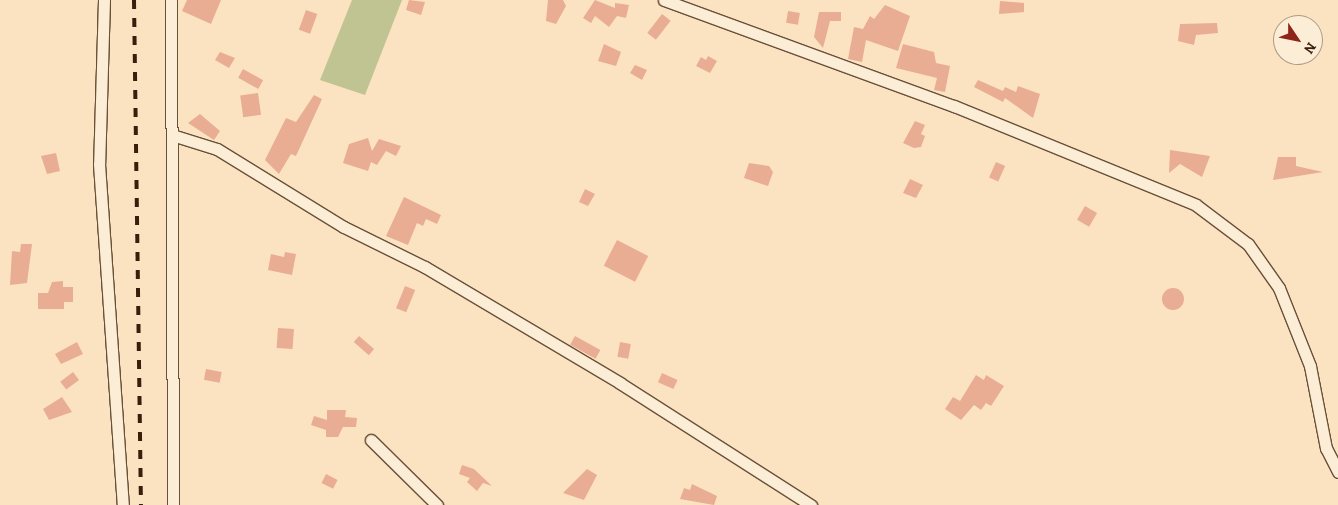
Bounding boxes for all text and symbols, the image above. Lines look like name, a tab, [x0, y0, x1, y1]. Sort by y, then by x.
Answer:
north arrow	[1273, 15, 1323, 65]
text: N	[1299, 39, 1321, 58]

